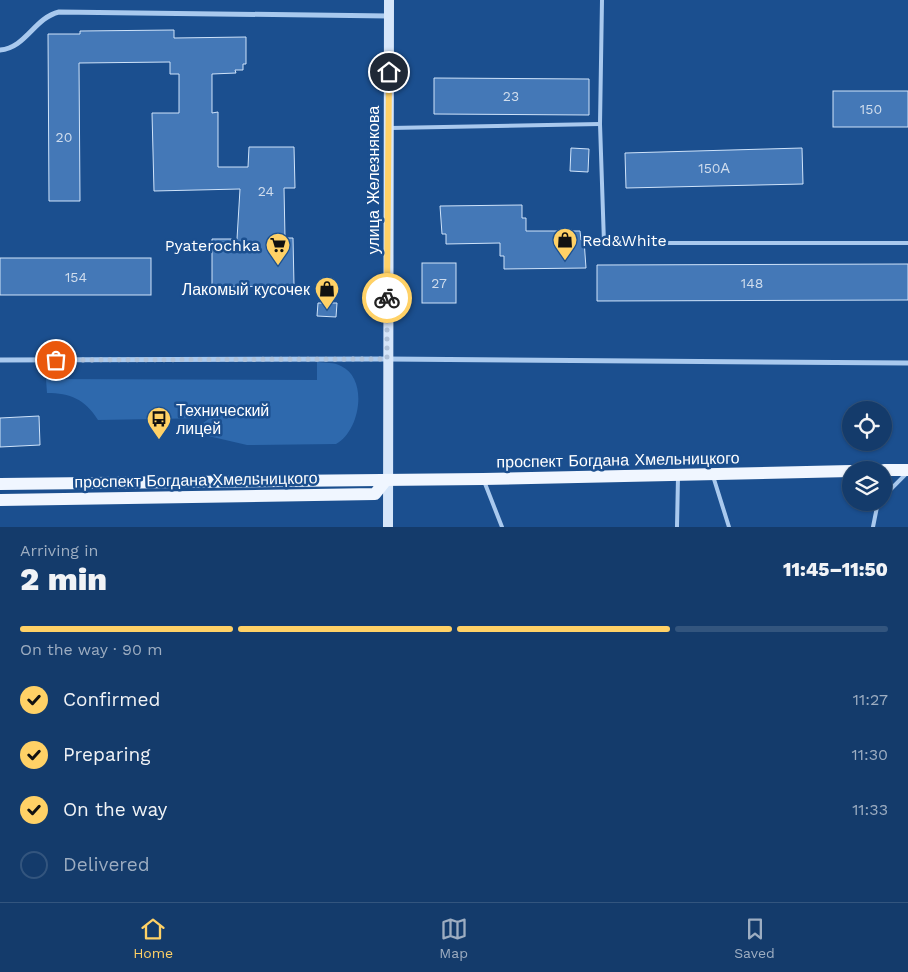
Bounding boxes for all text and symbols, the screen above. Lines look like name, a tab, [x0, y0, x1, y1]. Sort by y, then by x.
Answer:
pin	[368, 51, 410, 93]
icon: home	[375, 58, 403, 86]
house number: 23	[503, 88, 519, 104]
house number: 150	[860, 101, 882, 117]
street label: улица Железнякова	[364, 106, 383, 254]
house number: 20	[56, 129, 72, 145]
house number: 150А	[698, 160, 730, 176]
house number: 24	[258, 183, 274, 199]
shop icon: Red&White	[552, 227, 578, 261]
place label: Red&White	[582, 231, 667, 250]
supermarket icon: Pyaterochka	[265, 232, 291, 266]
place label: Pyaterochka	[165, 236, 260, 255]
house number: 154	[65, 269, 87, 285]
courier	[362, 273, 412, 323]
house number: 27	[431, 275, 447, 291]
house number: 148	[741, 275, 763, 291]
shop icon: Лакомый кусочек	[314, 276, 340, 310]
place label: Лакомый кусочек	[182, 280, 311, 299]
icon: bike	[373, 284, 401, 312]
pin	[35, 339, 77, 381]
icon: bag	[42, 346, 70, 374]
place label: Технический лицей	[176, 401, 269, 438]
map controls	[842, 401, 892, 511]
button: locate	[842, 401, 892, 451]
bus stop icon: Технический лицей	[146, 406, 172, 440]
street label: проспект Богдана Хмельницкого	[496, 448, 740, 472]
button: layers	[842, 461, 892, 511]
street label: проспект Богдана Хмельницкого	[74, 468, 318, 492]
text: Arriving in	[20, 541, 98, 560]
text: 11:45–11:50	[783, 558, 888, 581]
text: 2 min	[20, 560, 107, 598]
text: On the way · 90 m	[20, 640, 163, 659]
icon: check	[20, 686, 48, 714]
text: Confirmed	[63, 688, 160, 711]
text: 11:27	[853, 690, 888, 709]
icon: check	[20, 741, 48, 769]
text: Preparing	[63, 743, 150, 766]
text: 11:30	[852, 745, 888, 764]
icon: check	[20, 796, 48, 824]
text: On the way	[63, 798, 167, 821]
text: 11:33	[852, 800, 888, 819]
text: Delivered	[63, 853, 150, 876]
tab: Home	[133, 915, 173, 961]
tab: Map	[439, 915, 468, 961]
tab: Saved	[734, 915, 775, 961]

